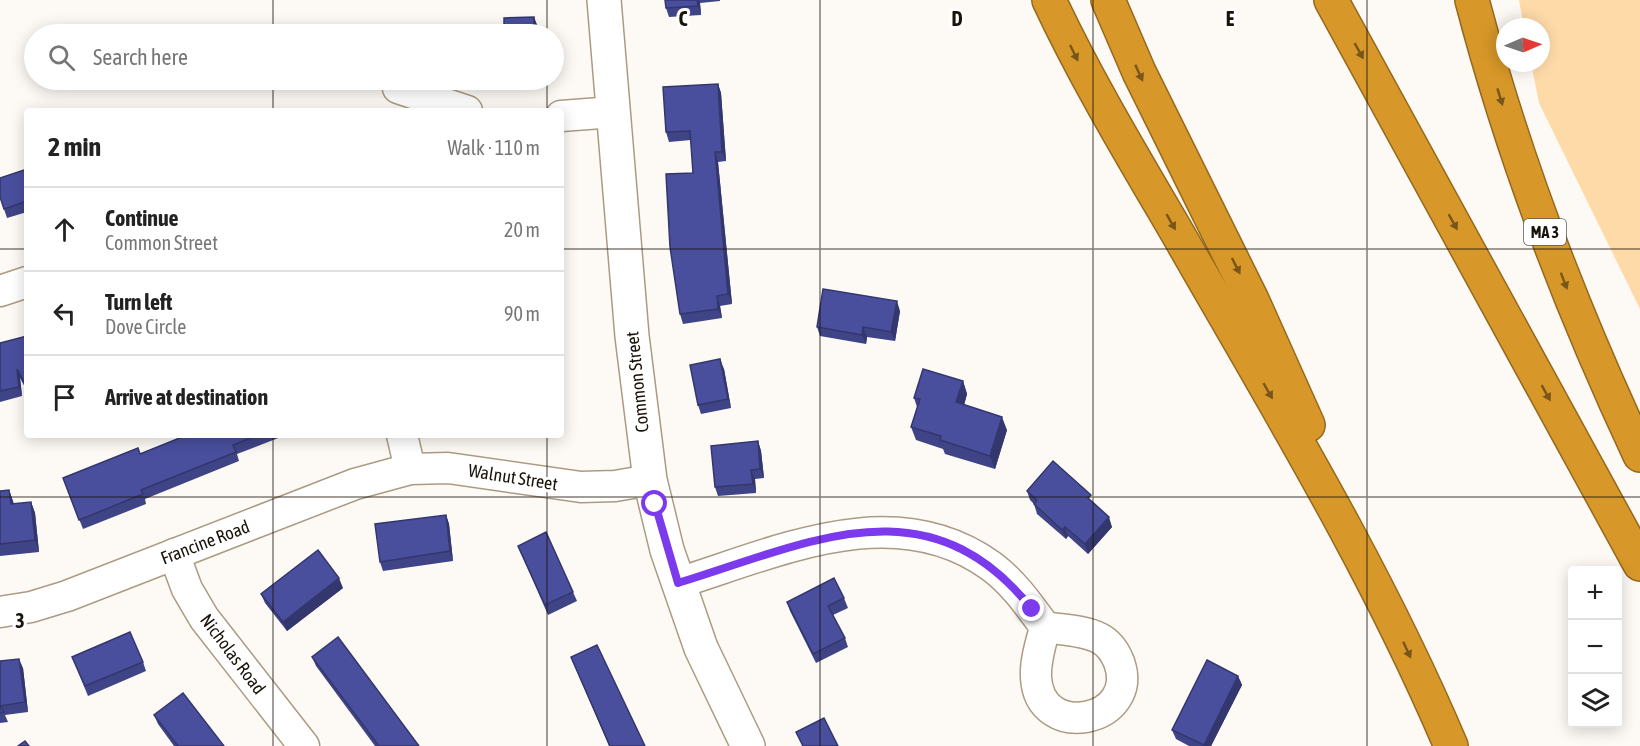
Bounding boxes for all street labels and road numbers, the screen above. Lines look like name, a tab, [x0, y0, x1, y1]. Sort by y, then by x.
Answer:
road number: MA 3	[1524, 219, 1566, 245]
street label: Common Street	[621, 330, 653, 434]
street label: Walnut Street	[467, 460, 559, 494]
street label: Francine Road	[158, 515, 252, 569]
street label: Nicholas Road	[196, 610, 270, 698]

